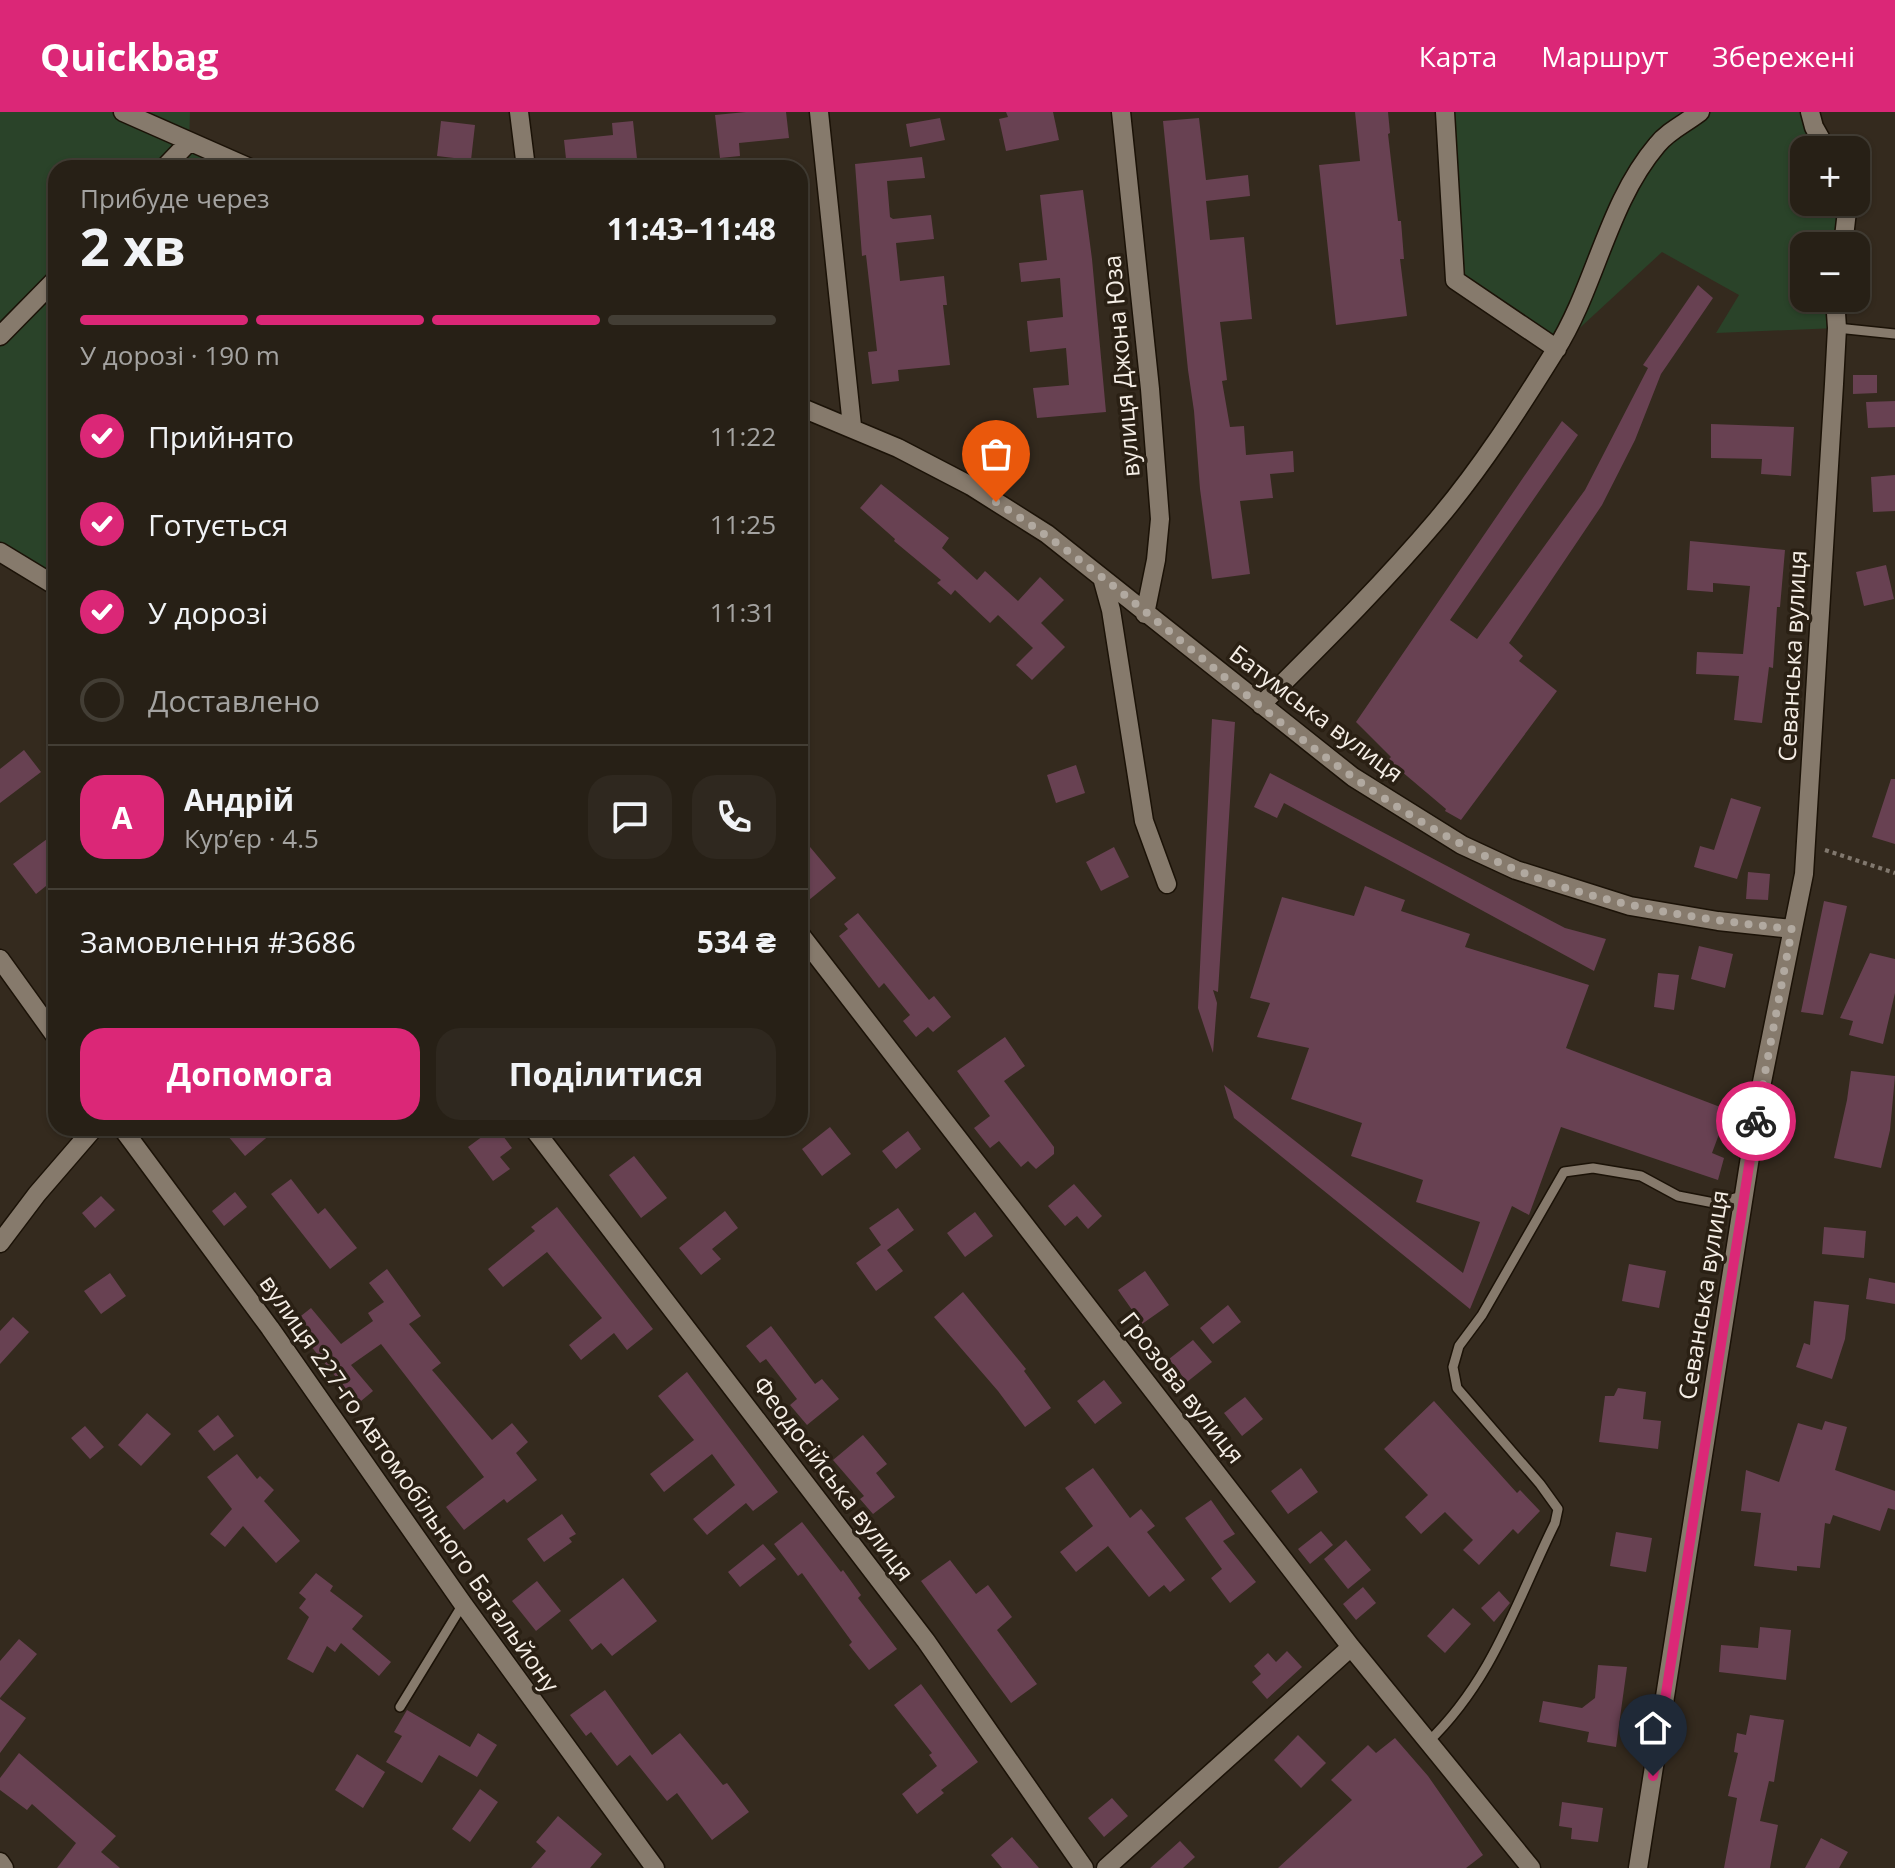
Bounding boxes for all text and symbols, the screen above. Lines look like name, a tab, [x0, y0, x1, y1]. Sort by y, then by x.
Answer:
text: Quickbag	[40, 30, 218, 82]
text: Карта	[1419, 37, 1497, 75]
text: Маршрут	[1541, 37, 1668, 75]
text: Збережені	[1712, 37, 1855, 75]
map controls	[1790, 136, 1870, 312]
button: +	[1790, 136, 1870, 216]
text: Прибуде через	[80, 180, 270, 216]
text: 11:43–11:48	[607, 208, 776, 249]
text: 2 хв	[80, 210, 186, 281]
button: −	[1790, 232, 1870, 312]
street label: вулиця Джона Юза	[1094, 254, 1147, 478]
text: У дорозі · 190 m	[80, 337, 280, 373]
icon: check	[80, 414, 124, 458]
text: Прийнято	[148, 416, 294, 457]
text: 11:22	[710, 418, 776, 454]
pin	[962, 420, 1030, 502]
icon: bag	[974, 432, 1018, 476]
icon: check	[80, 502, 124, 546]
text: Готується	[148, 504, 288, 545]
text: 11:25	[710, 506, 776, 542]
street label: Севанська вулиця	[1769, 549, 1814, 762]
icon: check	[80, 590, 124, 634]
text: У дорозі	[148, 592, 268, 633]
text: 11:31	[710, 594, 776, 630]
street label: Батумська вулиця	[1223, 637, 1411, 789]
text: Доставлено	[148, 680, 320, 721]
button: chat	[588, 775, 672, 859]
button: phone	[692, 775, 776, 859]
text: Андрій	[184, 779, 294, 820]
text: А	[112, 797, 132, 838]
text: Кур’єр · 4.5	[184, 820, 319, 856]
text: Замовлення #3686	[80, 921, 356, 962]
text: 534 ₴	[697, 921, 776, 962]
button: Допомога	[80, 1028, 420, 1120]
button: Поділитися	[436, 1028, 776, 1120]
courier	[1716, 1081, 1796, 1161]
icon: bike	[1734, 1099, 1778, 1143]
street label: Севанська вулиця	[1670, 1188, 1735, 1402]
street label: вулиця 227-го Автомобільного Батальйону	[253, 1268, 568, 1699]
street label: Грозова вулиця	[1114, 1304, 1253, 1470]
street label: Феодосійська вулиця	[746, 1369, 922, 1587]
pin	[1619, 1694, 1687, 1776]
icon: home	[1631, 1706, 1675, 1750]

